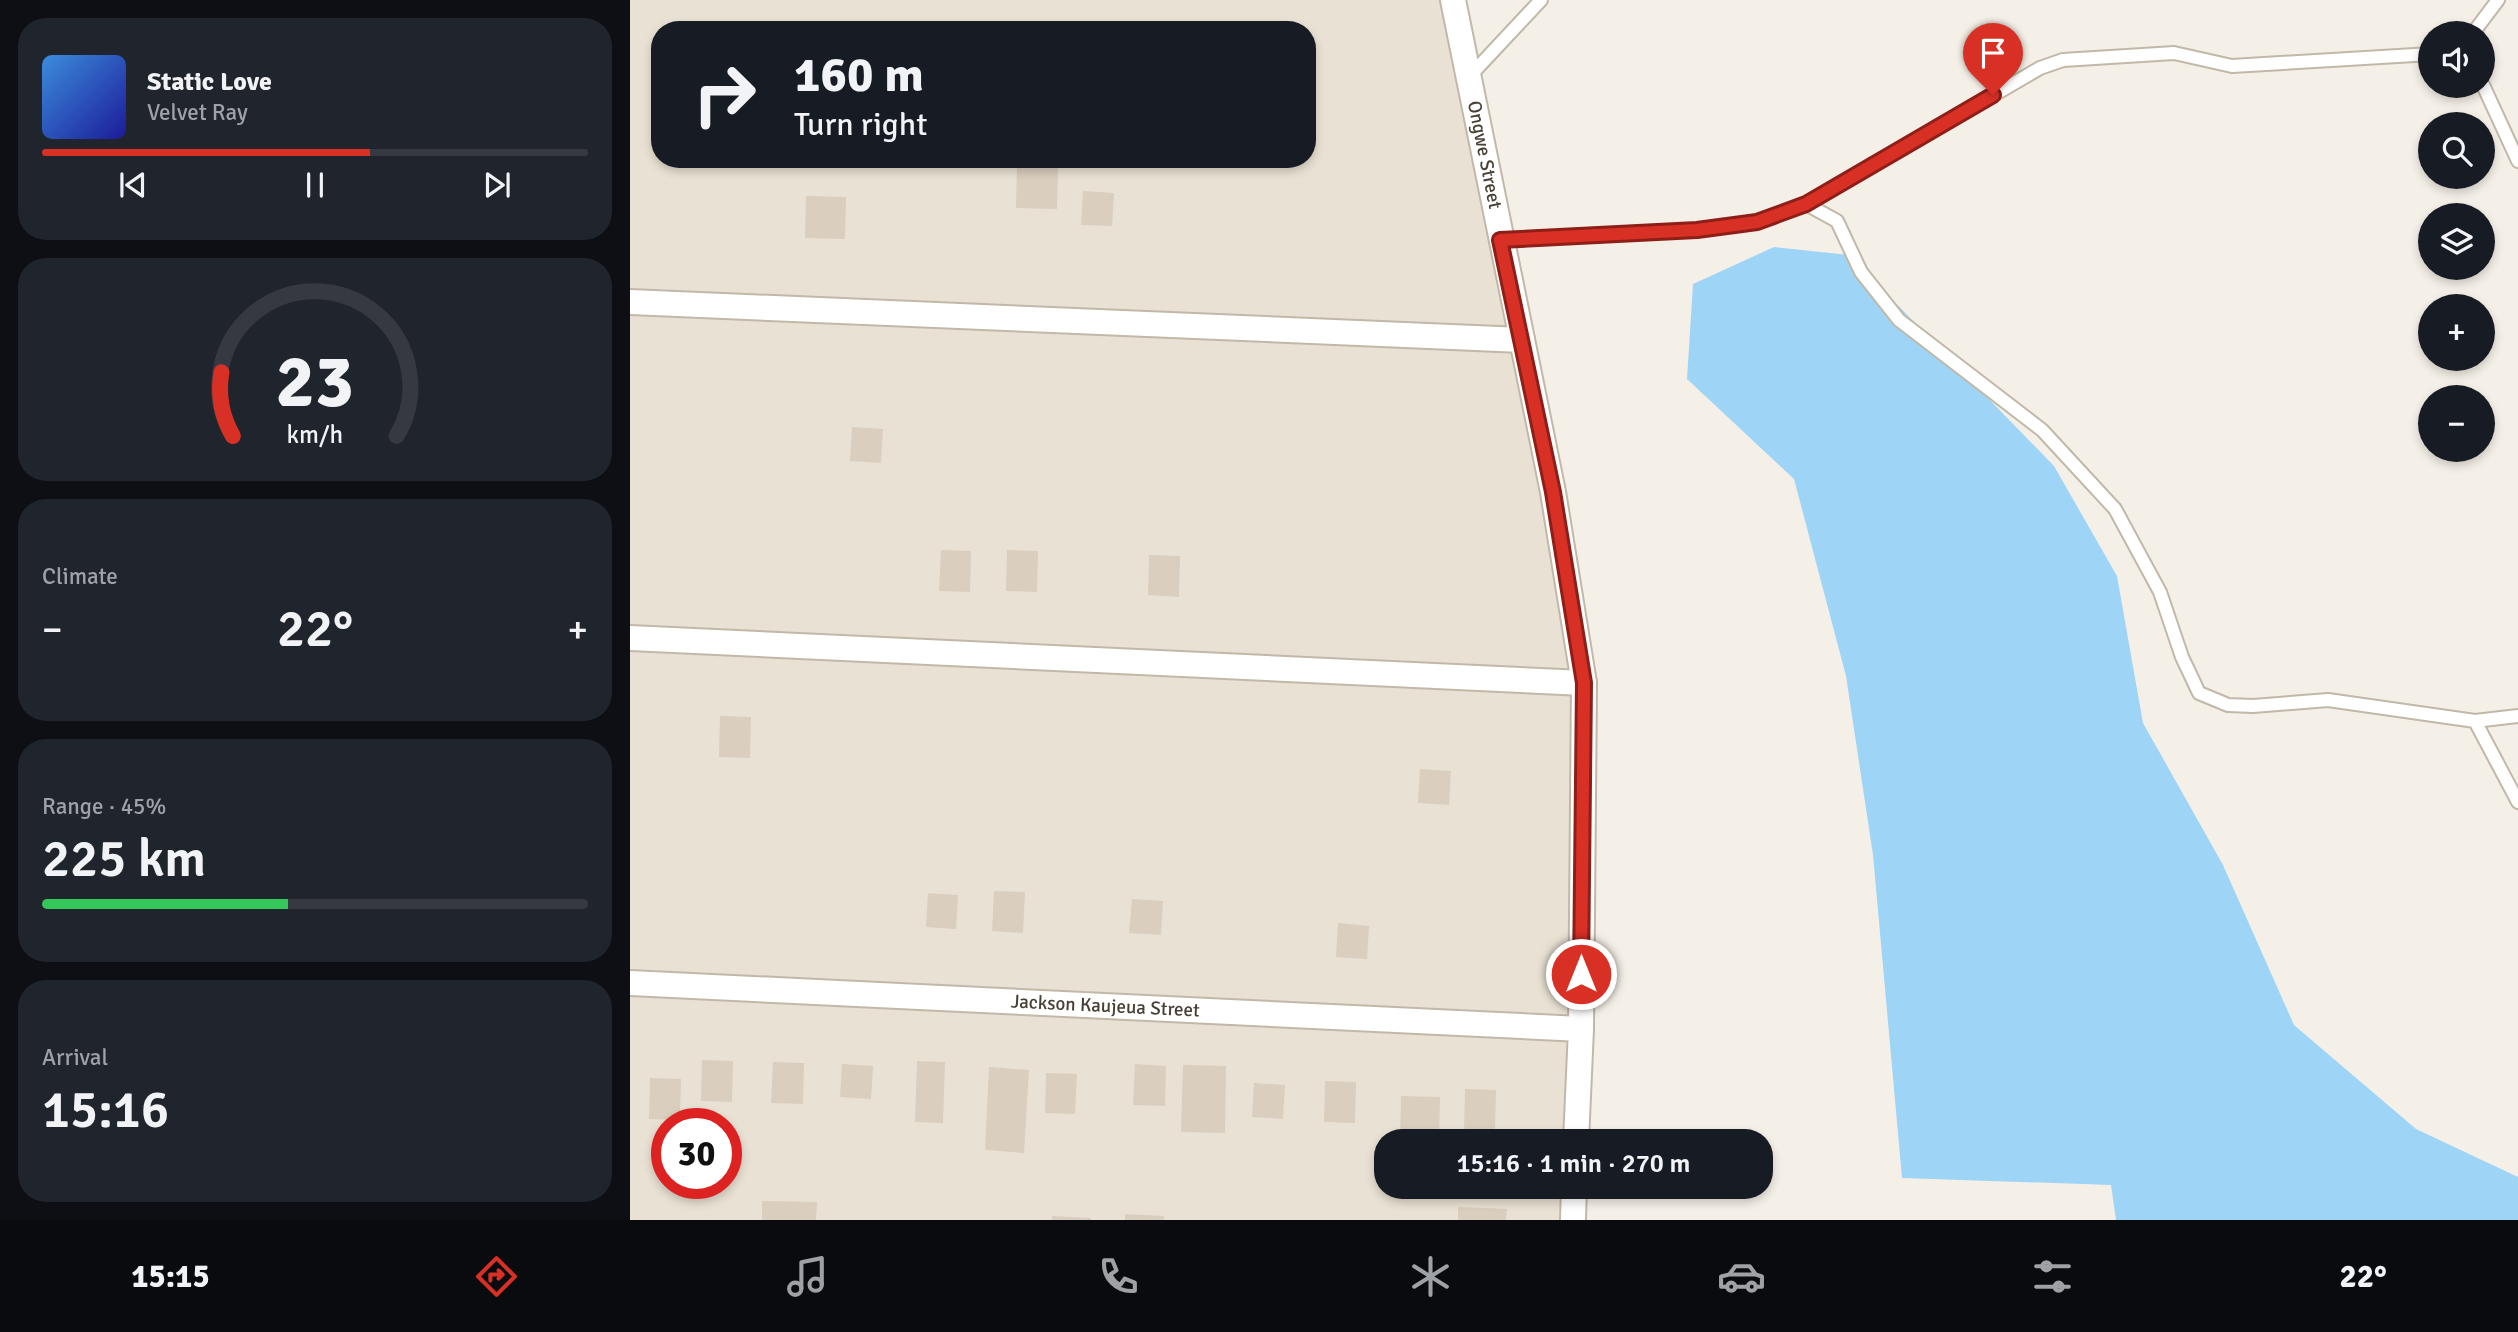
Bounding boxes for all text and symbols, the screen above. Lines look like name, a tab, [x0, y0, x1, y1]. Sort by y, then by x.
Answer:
map controls	[2418, 21, 2495, 462]
button: sound	[2418, 21, 2495, 98]
pin	[1963, 23, 2023, 95]
icon: arrive	[1974, 34, 2012, 72]
text: 160 m	[794, 45, 924, 105]
icon: right	[679, 49, 770, 140]
text: Static Love	[147, 66, 272, 98]
text: Velvet Ray	[147, 98, 248, 127]
street label: Ongwe Street	[1462, 99, 1507, 211]
text: Turn right	[794, 105, 927, 144]
button: search	[2418, 112, 2495, 189]
icon: previous	[114, 166, 152, 204]
icon: pause	[296, 166, 334, 204]
icon: next	[478, 166, 516, 204]
button: layers	[2418, 203, 2495, 280]
button: +	[2418, 294, 2495, 371]
text: 23	[276, 338, 354, 427]
button: −	[2418, 385, 2495, 462]
text: km/h	[287, 418, 343, 449]
text: Climate	[42, 562, 118, 591]
text: 22°	[277, 597, 353, 661]
text: −	[42, 606, 63, 653]
text: +	[567, 606, 588, 653]
text: Range · 45%	[42, 792, 166, 821]
text: 225 km	[42, 827, 206, 891]
position arrow	[1544, 937, 1618, 1011]
street label: Jackson Kaujeua Street	[1011, 989, 1201, 1023]
text: Arrival	[42, 1043, 108, 1072]
text: 15:16	[42, 1078, 169, 1142]
speed limit sign: 30	[651, 1108, 742, 1199]
text: 15:16 · 1 min · 270 m	[1457, 1148, 1690, 1180]
icon: directions	[472, 1252, 521, 1301]
icon: music	[783, 1252, 832, 1301]
icon: phone	[1094, 1252, 1143, 1301]
icon: climate	[1406, 1252, 1455, 1301]
icon: car	[1717, 1252, 1766, 1301]
icon: filters	[2028, 1252, 2077, 1301]
text: 15:15	[131, 1257, 210, 1296]
text: 22°	[2339, 1257, 2387, 1296]

